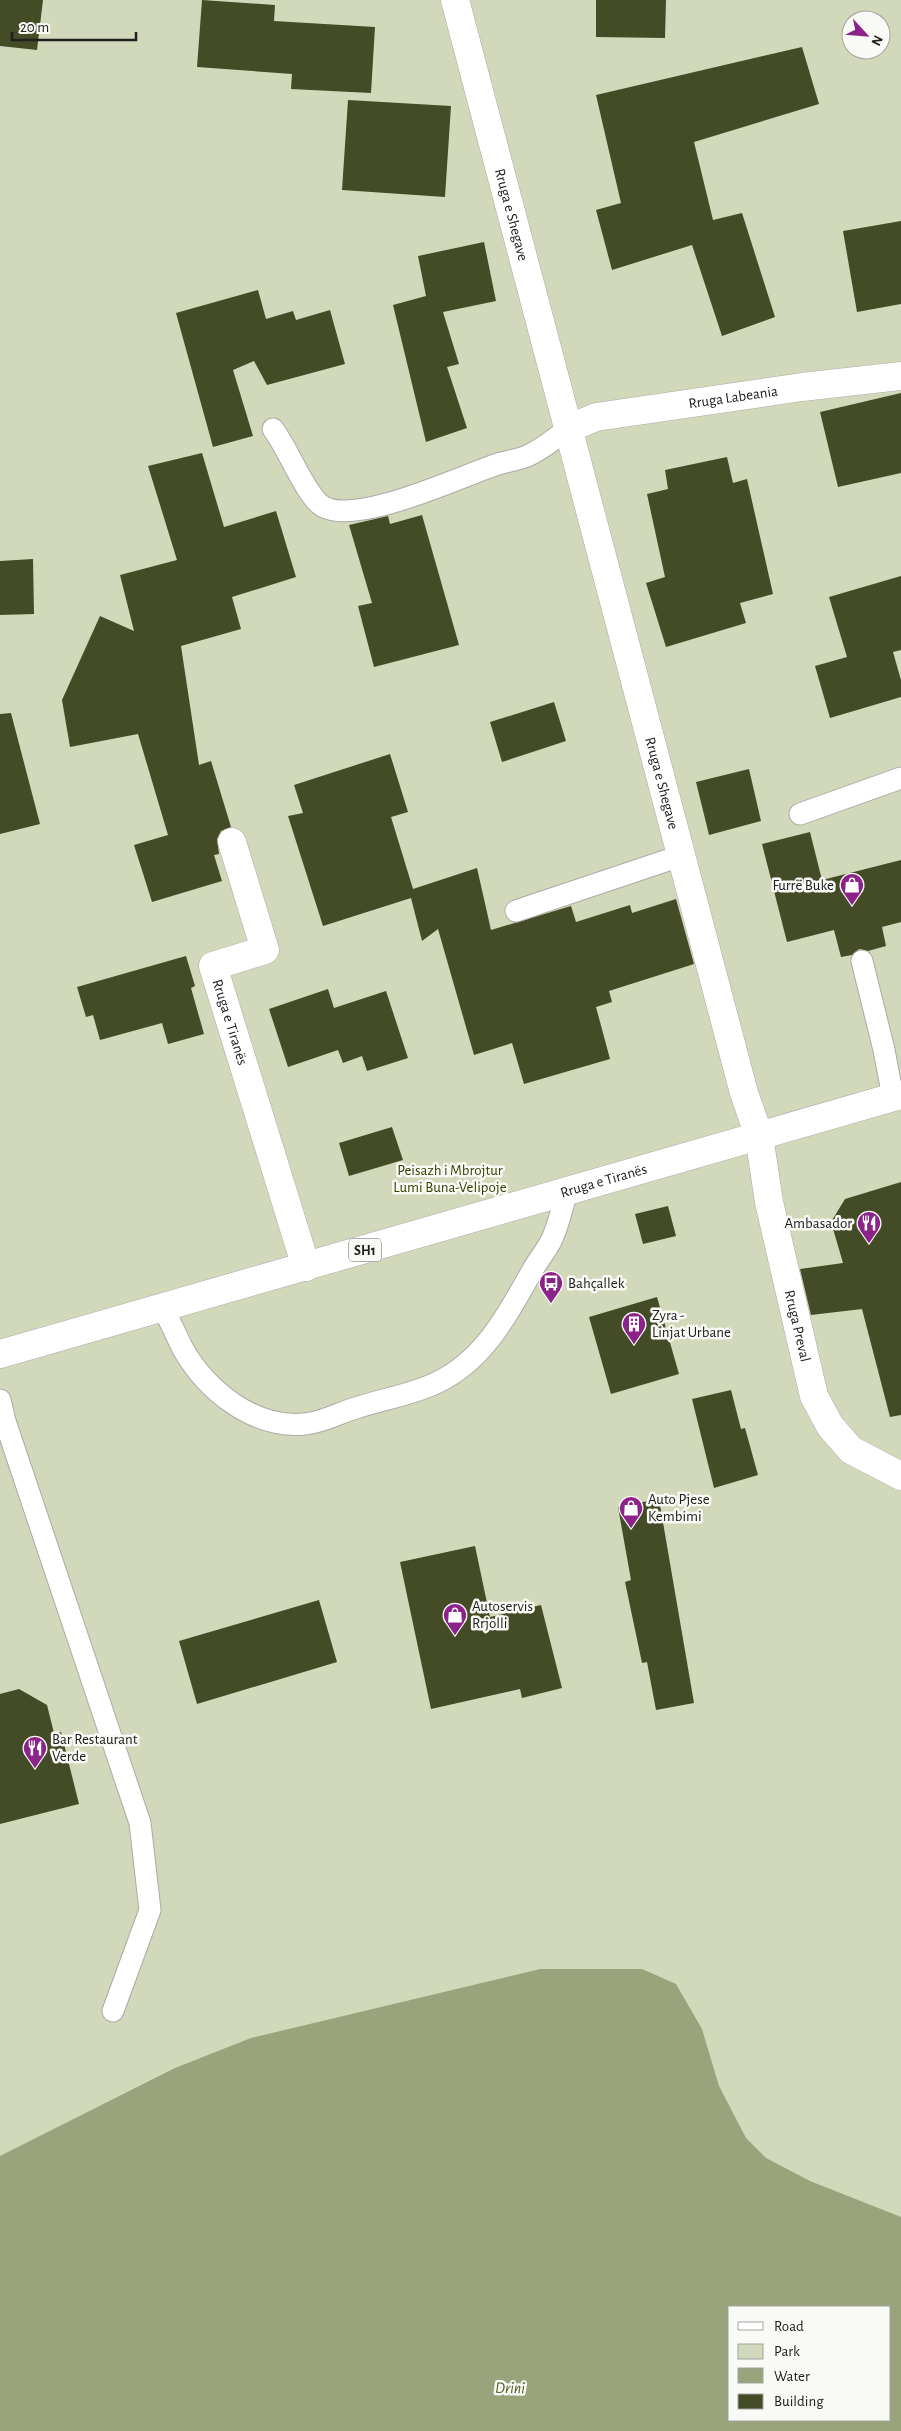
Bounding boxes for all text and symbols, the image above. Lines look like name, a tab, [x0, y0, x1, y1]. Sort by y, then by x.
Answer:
scale bar	[12, 10, 136, 42]
north arrow	[841, 10, 891, 60]
text: 20 m	[20, 20, 49, 35]
text: N	[868, 33, 885, 48]
street label: Rruga e Shegave	[492, 167, 531, 263]
street label: Rruga Labeania	[688, 384, 779, 411]
street label: Rruga e Shegave	[642, 735, 681, 831]
shop icon: Furrë Buke	[839, 872, 865, 906]
place label: Furrë Buke	[772, 878, 834, 893]
street label: Rruga e Tiranës	[209, 977, 250, 1067]
street label: Rruga e Tiranës	[559, 1161, 649, 1201]
park label: Peisazh i Mbrojtur Lumi Buna-Velipoje	[393, 1163, 507, 1195]
restaurant icon: Ambasador	[856, 1210, 882, 1244]
place label: Ambasador	[785, 1216, 852, 1231]
road number: SH1	[349, 1238, 381, 1262]
bus stop icon: Bahçallek	[538, 1270, 564, 1304]
place label: Bahçallek	[568, 1276, 625, 1291]
street label: Rruga Preval	[782, 1289, 813, 1363]
place label: Zyra - Linjat Urbane	[652, 1308, 731, 1340]
building icon: Zyra - Linjat Urbane	[621, 1311, 647, 1345]
place label: Auto Pjese Kembimi	[648, 1492, 710, 1524]
shop icon: Auto Pjese Kembimi	[618, 1495, 644, 1529]
place label: Autoservis Rrjolli	[472, 1599, 533, 1631]
shop icon: Autoservis Rrjolli	[442, 1602, 468, 1636]
place label: Bar Restaurant Verde	[52, 1732, 138, 1764]
restaurant icon: Bar Restaurant Verde	[22, 1735, 48, 1769]
legend	[728, 2306, 891, 2421]
text: Road	[774, 2319, 804, 2334]
text: Park	[774, 2344, 800, 2359]
text: Water	[774, 2369, 810, 2384]
water label: Drini	[495, 2380, 525, 2396]
text: Building	[774, 2394, 824, 2409]

